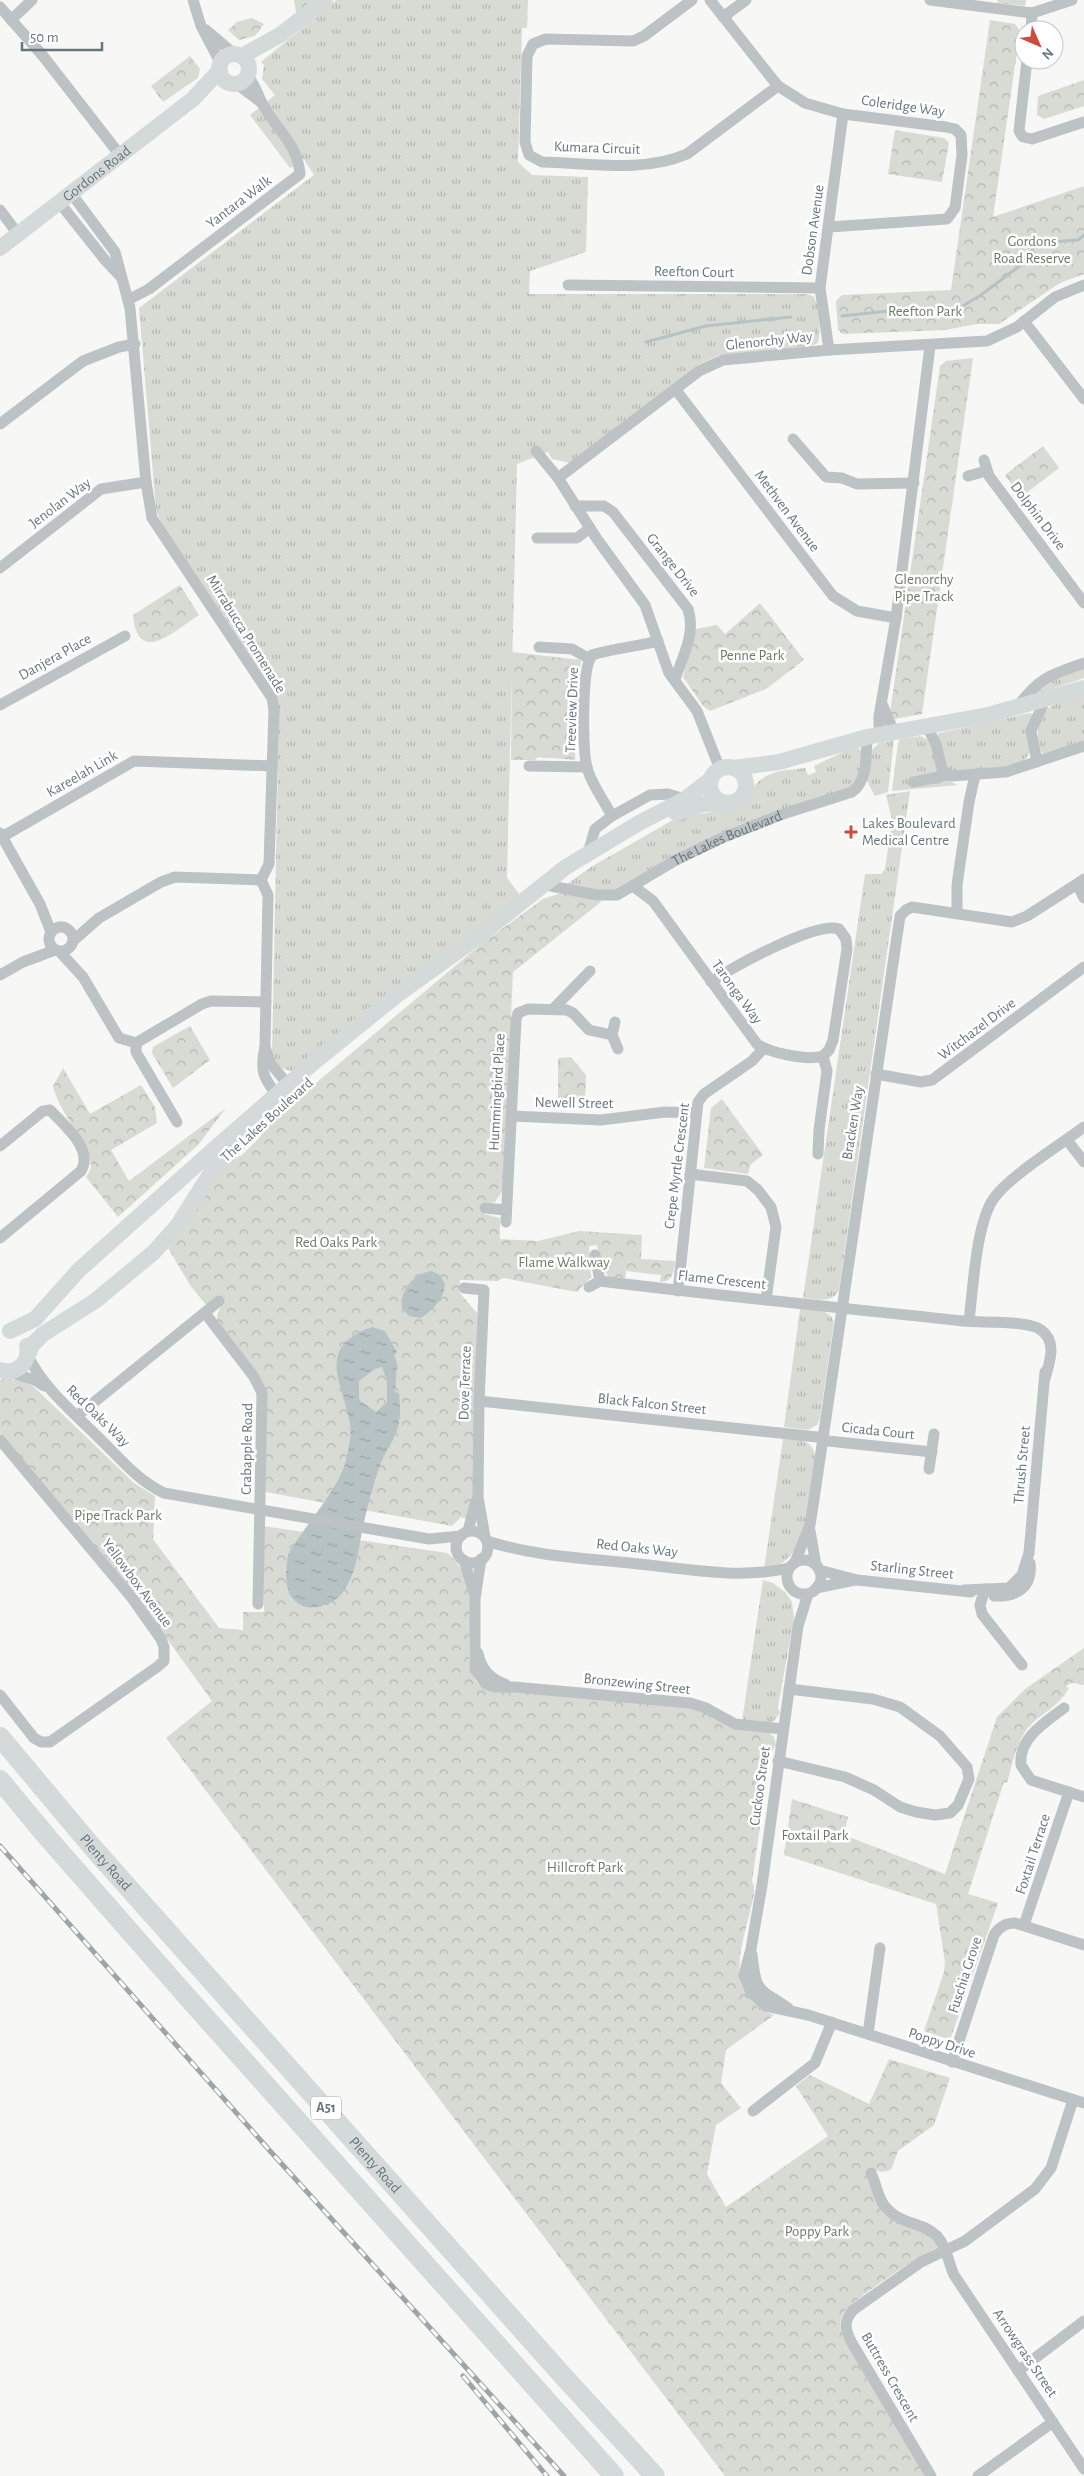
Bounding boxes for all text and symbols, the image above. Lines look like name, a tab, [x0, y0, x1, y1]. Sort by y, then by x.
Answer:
scale bar	[22, 20, 102, 52]
north arrow	[1014, 20, 1064, 70]
text: 50 m	[30, 30, 59, 45]
text: N	[1039, 45, 1056, 62]
street label: Coleridge Way	[860, 93, 946, 119]
street label: Kumara Circuit	[554, 139, 641, 157]
street label: Gordons Road	[60, 142, 134, 204]
street label: Yantara Walk	[204, 173, 274, 231]
street label: Dobson Avenue	[799, 184, 827, 276]
park label: Gordons Road Reserve	[993, 234, 1071, 266]
street label: Reefton Court	[654, 264, 734, 280]
park label: Reefton Park	[888, 304, 962, 319]
street label: Glenorchy Way	[725, 329, 814, 353]
street label: Methven Avenue	[752, 467, 822, 555]
street label: Jenolan Way	[26, 475, 94, 531]
street label: Dolphin Drive	[1008, 479, 1068, 553]
street label: Grange Drive	[644, 531, 702, 600]
street label: Mirrabucca Promenade	[204, 572, 288, 696]
park label: Glenorchy Pipe Track	[894, 572, 954, 604]
street label: Danjera Place	[16, 631, 94, 683]
park label: Penne Park	[720, 648, 785, 663]
street label: Treeview Drive	[563, 667, 581, 753]
street label: Kareelah Link	[44, 748, 120, 800]
street label: The Lakes Boulevard	[669, 808, 784, 868]
place label: Lakes Boulevard Medical Centre	[862, 816, 956, 848]
marker: Lakes Boulevard Medical Centre	[844, 825, 858, 839]
street label: Taronga Way	[709, 957, 766, 1027]
street label: Witchazel Drive	[936, 995, 1018, 1063]
street label: Hummingbird Place	[486, 1033, 508, 1151]
street label: The Lakes Boulevard	[218, 1075, 316, 1165]
street label: Bracken Way	[840, 1084, 866, 1161]
street label: Newell Street	[534, 1095, 614, 1111]
street label: Crepe Myrtle Crescent	[662, 1102, 692, 1230]
park label: Red Oaks Park	[295, 1235, 377, 1250]
park label: Flame Walkway	[518, 1255, 610, 1270]
street label: Flame Crescent	[677, 1268, 767, 1292]
street label: Dove Terrace	[456, 1345, 474, 1421]
street label: Red Oaks Way	[63, 1382, 133, 1450]
street label: Black Falcon Street	[597, 1391, 707, 1417]
street label: Crabapple Road	[239, 1403, 255, 1495]
street label: Cicada Court	[841, 1420, 915, 1442]
street label: Thrush Street	[1011, 1425, 1033, 1505]
park label: Pipe Track Park	[74, 1508, 162, 1523]
street label: Yellowbox Avenue	[99, 1536, 175, 1630]
street label: Red Oaks Way	[595, 1536, 679, 1560]
street label: Starling Street	[870, 1558, 955, 1582]
street label: Bronzewing Street	[583, 1671, 691, 1697]
street label: Cuckoo Street	[747, 1745, 773, 1827]
street label: Foxtail Terrace	[1013, 1812, 1053, 1896]
park label: Foxtail Park	[781, 1828, 849, 1843]
street label: Plenty Road	[77, 1831, 135, 1893]
park label: Hillcroft Park	[547, 1860, 623, 1875]
street label: Fuschia Grove	[946, 1935, 984, 2015]
street label: Poppy Drive	[907, 2025, 978, 2061]
road number: A51	[311, 2096, 341, 2120]
street label: Plenty Road	[346, 2134, 404, 2196]
park label: Poppy Park	[785, 2224, 849, 2239]
street label: Arrowgrass Street	[990, 2306, 1060, 2400]
street label: Buttress Crescent	[858, 2330, 922, 2424]

